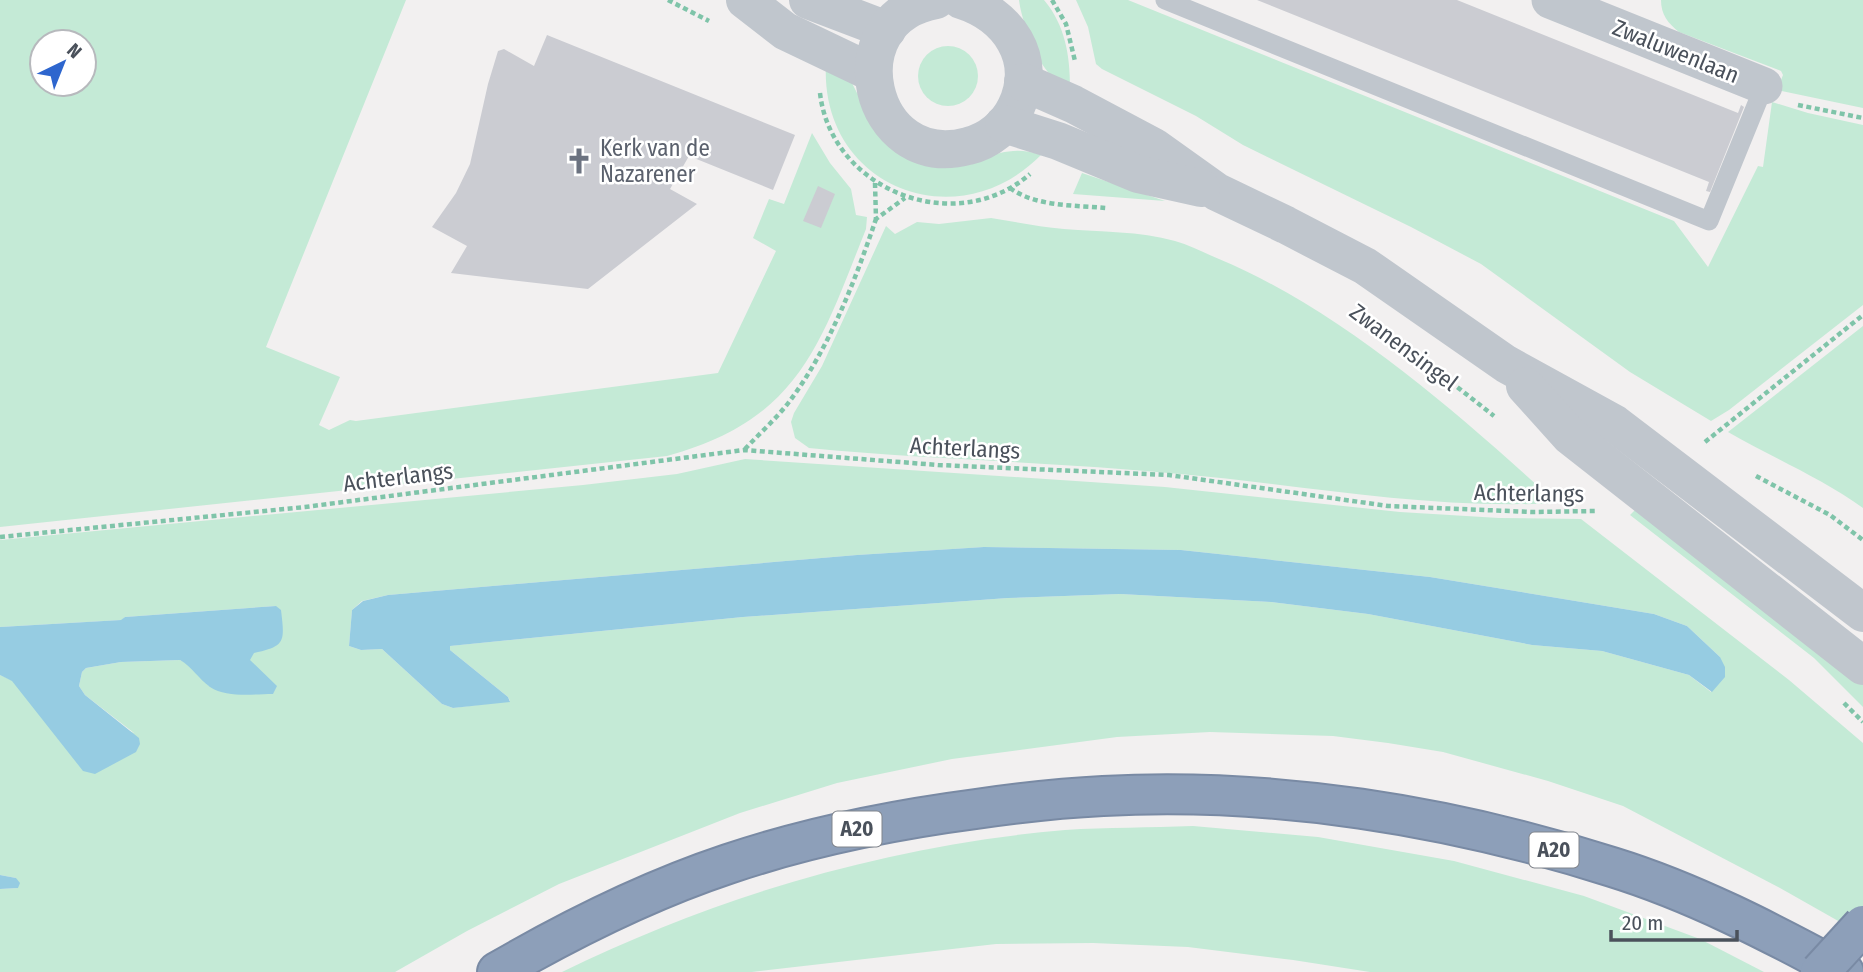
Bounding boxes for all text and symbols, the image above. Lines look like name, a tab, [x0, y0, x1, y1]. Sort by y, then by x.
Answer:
street label: Zwaluwenlaan	[1609, 13, 1743, 89]
north arrow	[28, 28, 98, 98]
text: N	[62, 39, 86, 63]
place label: Kerk van de Nazarener	[600, 134, 710, 188]
church icon: Kerk van de Nazarener	[564, 146, 594, 176]
street label: Zwanensingel	[1345, 297, 1463, 397]
street label: Achterlangs	[909, 431, 1021, 465]
street label: Achterlangs	[341, 456, 455, 498]
street label: Achterlangs	[1474, 478, 1585, 508]
road number: A20	[832, 812, 882, 846]
road number: A20	[1530, 832, 1578, 868]
scale bar	[1611, 898, 1737, 942]
text: 20 m	[1622, 910, 1663, 936]

